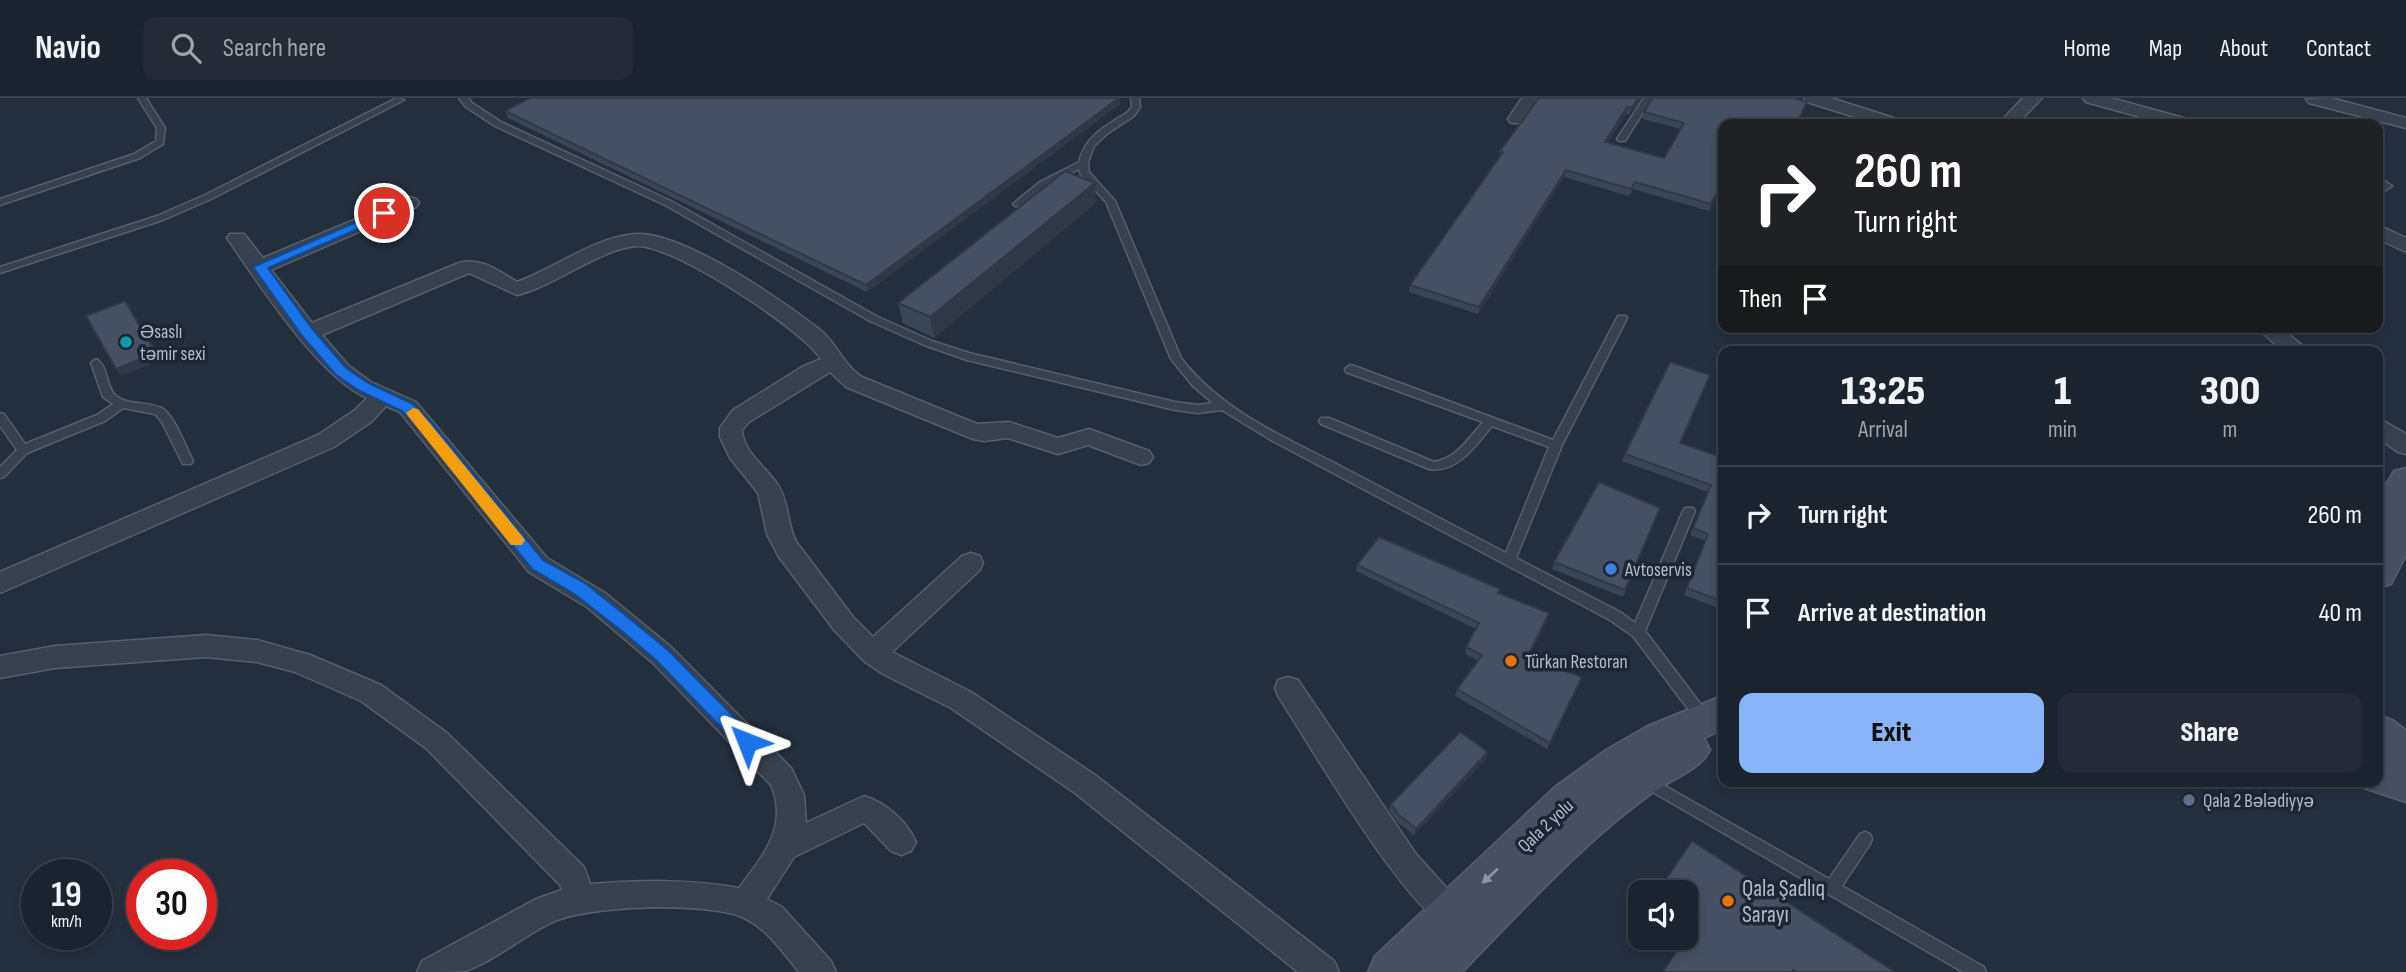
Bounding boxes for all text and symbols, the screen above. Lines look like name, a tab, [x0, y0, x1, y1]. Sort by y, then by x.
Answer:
search box	[143, 17, 633, 80]
text: Navio	[35, 28, 101, 68]
icon: search	[167, 29, 205, 67]
text: Search here	[223, 33, 326, 64]
text: Home	[2063, 34, 2111, 63]
text: Map	[2149, 34, 2182, 63]
text: About	[2220, 34, 2268, 63]
text: Contact	[2306, 34, 2371, 63]
text: 260 m	[1854, 143, 1962, 202]
icon: right	[1739, 147, 1830, 238]
pin	[354, 183, 414, 243]
icon: arrive	[365, 194, 403, 232]
text: Turn right	[1854, 203, 1958, 242]
icon: arrive	[1796, 280, 1834, 318]
text: Then	[1739, 284, 1782, 315]
place label: Əsaslı təmir sexi	[140, 321, 206, 366]
marker: Əsaslı təmir sexi	[118, 334, 134, 350]
text: 13:25	[1841, 366, 1925, 417]
text: 1	[2054, 366, 2071, 417]
text: 300	[2200, 366, 2260, 417]
text: Arrival	[1858, 416, 1908, 444]
text: min	[2048, 416, 2077, 444]
text: m	[2223, 416, 2237, 444]
icon: right	[1739, 496, 1777, 534]
text: Turn right	[1798, 500, 1887, 531]
text: 260 m	[2307, 500, 2362, 531]
place label: Avtoservis	[1624, 559, 1692, 582]
marker: Avtoservis	[1603, 561, 1619, 577]
icon: arrive	[1739, 594, 1777, 632]
text: Arrive at destination	[1798, 598, 1986, 629]
text: 40 m	[2319, 598, 2362, 629]
place label: Türkan Restoran	[1525, 651, 1628, 674]
marker: Türkan Restoran	[1503, 653, 1519, 669]
button: Exit	[1739, 693, 2044, 773]
button: Share	[2058, 693, 2362, 773]
position arrow	[710, 705, 784, 779]
place label: Qala 2 Bələdiyyə	[2203, 790, 2314, 813]
marker: Qala 2 Bələdiyyə	[2181, 792, 2197, 808]
street label: Qala 2 yolu	[1513, 795, 1579, 858]
speed limit sign: 30	[126, 859, 217, 950]
one-way arrow	[1482, 868, 1499, 884]
text: 19	[51, 874, 82, 917]
place label: Qala Şadlıq Sarayı	[1742, 875, 1825, 929]
map controls	[1628, 880, 1698, 950]
button: sound	[1628, 880, 1698, 950]
marker: Qala Şadlıq Sarayı	[1720, 893, 1736, 909]
text: km/h	[51, 911, 82, 932]

